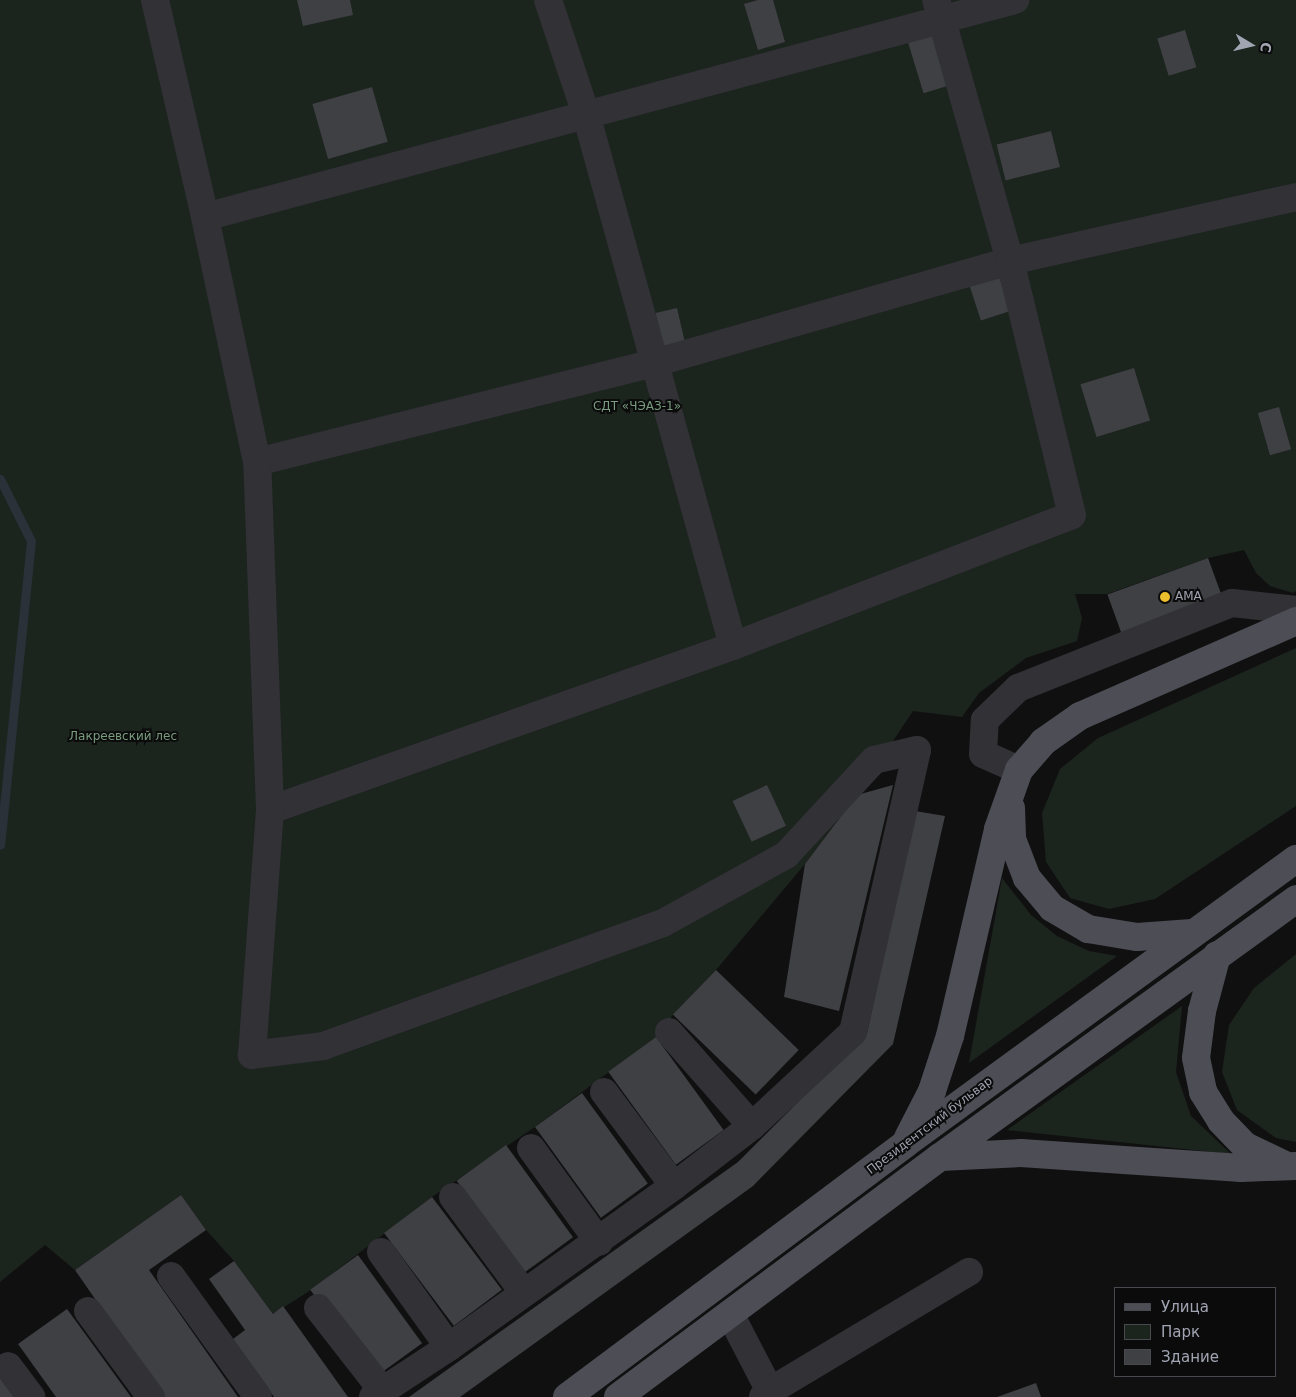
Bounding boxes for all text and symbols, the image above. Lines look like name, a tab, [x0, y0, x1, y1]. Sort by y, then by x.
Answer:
north arrow	[1226, 20, 1276, 70]
text: С	[1257, 41, 1275, 54]
park label: СДТ «ЧЭАЗ-1»	[593, 400, 681, 414]
place label: АМА	[1175, 590, 1202, 604]
marker: АМА	[1159, 591, 1171, 603]
park label: Лакреевский лес	[69, 730, 177, 744]
street label: Президентский бульвар	[864, 1074, 996, 1178]
legend	[1114, 1287, 1276, 1377]
text: Улица	[1161, 1298, 1209, 1316]
text: Парк	[1161, 1323, 1200, 1341]
text: Здание	[1161, 1348, 1219, 1366]

